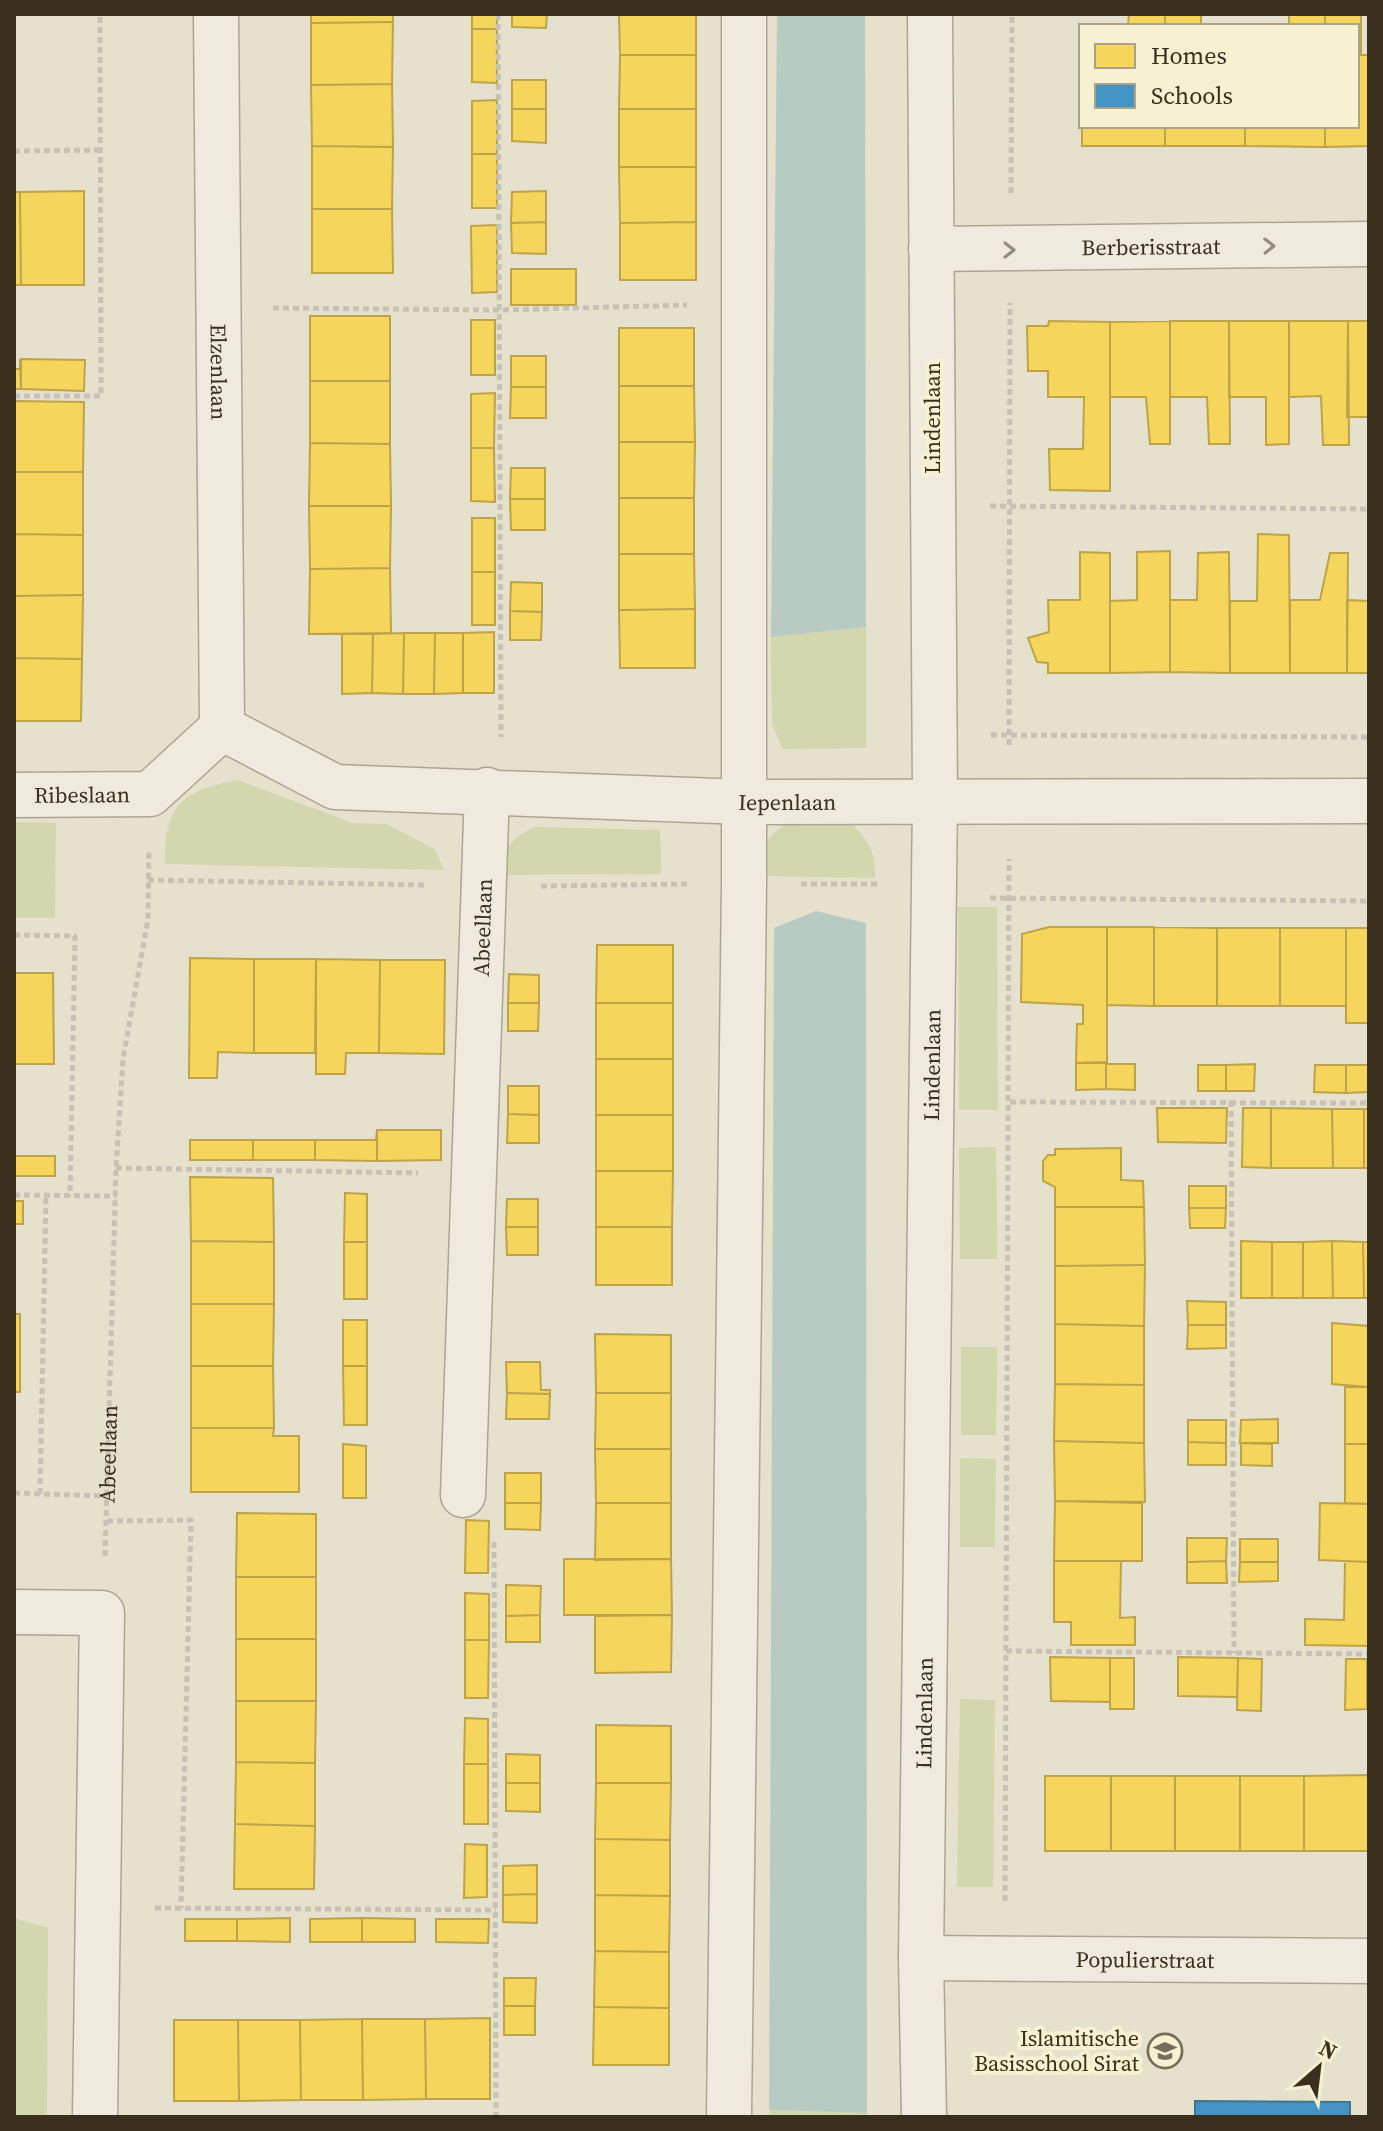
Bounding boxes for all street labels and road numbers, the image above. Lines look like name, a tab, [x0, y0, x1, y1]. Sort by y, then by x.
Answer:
street label: Berberisstraat	[1081, 231, 1221, 262]
street label: Elzenlaan	[204, 324, 234, 420]
street label: Lindenlaan	[917, 362, 947, 474]
street label: Ribeslaan	[34, 779, 130, 810]
street label: Iepenlaan	[738, 787, 836, 817]
street label: Abeellaan	[466, 878, 499, 977]
street label: Lindenlaan	[916, 1009, 947, 1121]
street label: Abeellaan	[92, 1405, 124, 1504]
street label: Lindenlaan	[908, 1657, 940, 1769]
street label: Populierstraat	[1076, 1944, 1215, 1975]

